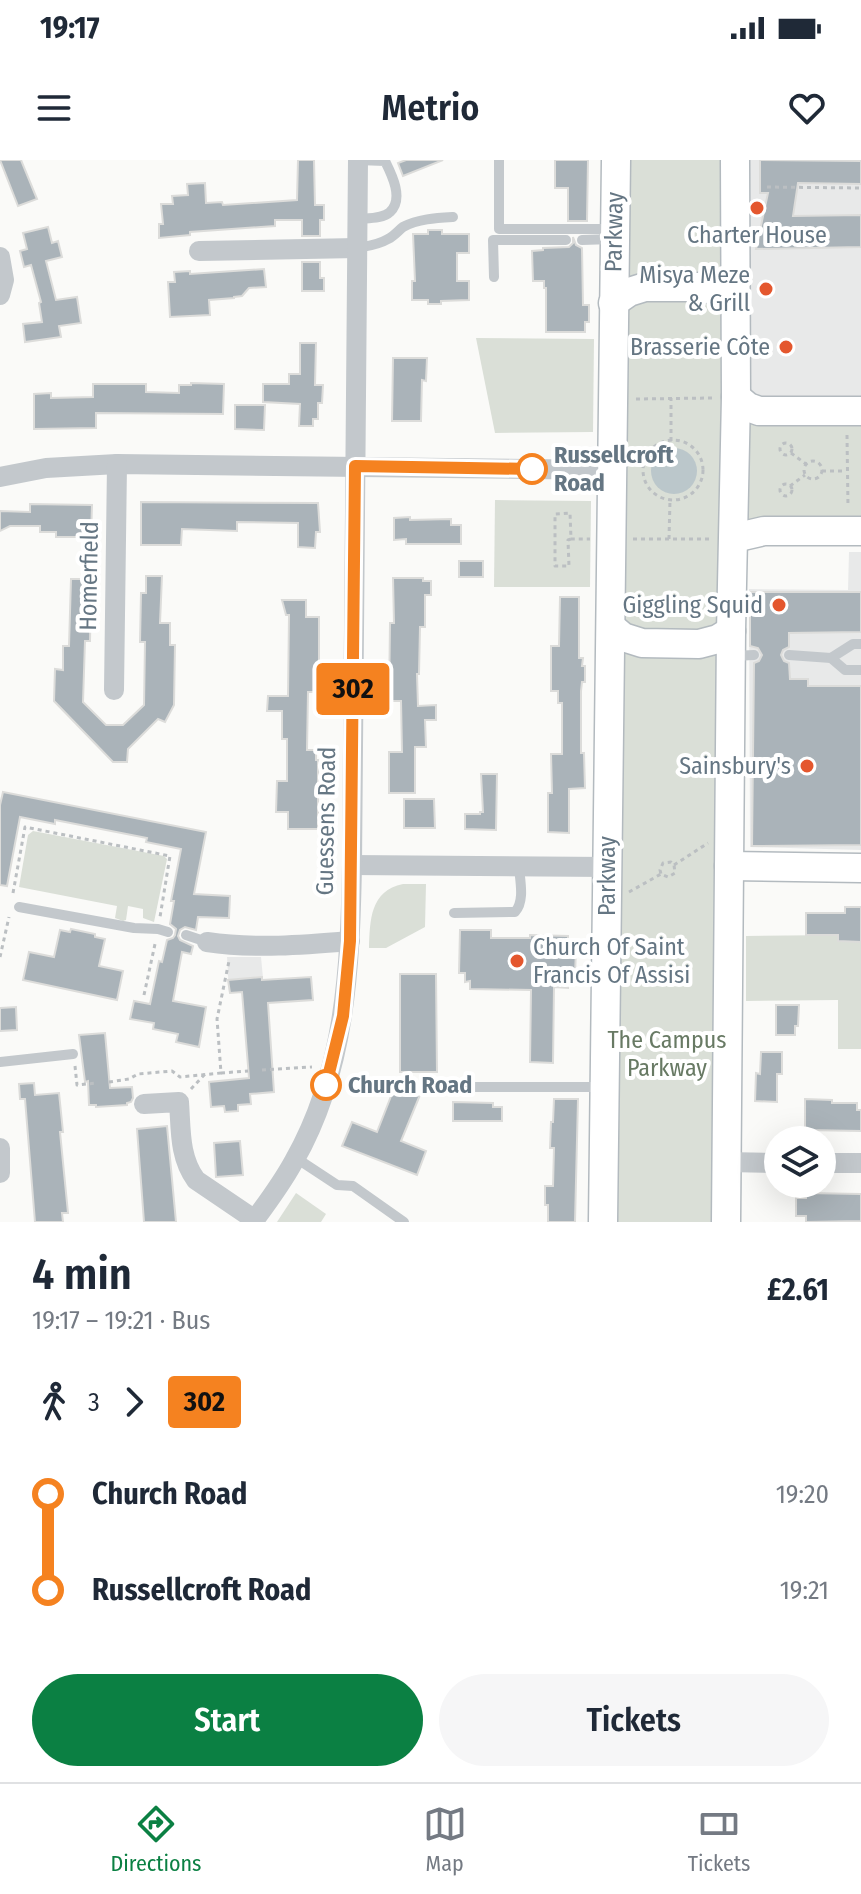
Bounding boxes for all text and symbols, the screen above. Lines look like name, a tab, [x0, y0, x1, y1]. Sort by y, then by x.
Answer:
text: 19:17	[40, 10, 100, 46]
icon: menu	[32, 86, 76, 130]
text: Metrio	[382, 86, 480, 130]
icon: heart	[785, 86, 829, 130]
street label: Parkway	[599, 191, 629, 272]
marker: Charter House	[748, 199, 766, 217]
place label: Charter House	[687, 221, 827, 249]
place label: Misya Meze & Grill	[639, 261, 750, 317]
marker: Misya Meze & Grill	[757, 280, 775, 298]
place label: Brasserie Côte	[630, 333, 770, 361]
marker: Brasserie Côte	[777, 338, 795, 356]
place label: Russellcroft Road	[554, 441, 674, 497]
marker: Russellcroft Road	[517, 454, 547, 484]
street label: Homerfield	[74, 521, 104, 631]
place label: Giggling Squid	[622, 591, 763, 619]
marker: Giggling Squid	[770, 596, 788, 614]
line badge: 302	[307, 663, 399, 715]
text: 302	[332, 672, 374, 705]
street label: Guessens Road	[311, 746, 341, 896]
place label: Sainsbury's	[679, 752, 791, 780]
marker: Sainsbury's	[798, 757, 816, 775]
street label: Parkway	[593, 836, 621, 916]
place label: Church Of Saint Francis Of Assisi	[533, 933, 690, 989]
marker: Church Of Saint Francis Of Assisi	[508, 952, 526, 970]
park label: The Campus Parkway	[608, 1026, 727, 1082]
marker: Church Road	[311, 1070, 341, 1100]
place label: Church Road	[348, 1071, 472, 1099]
map controls	[764, 1126, 836, 1198]
button: layers	[764, 1126, 836, 1198]
text: 4 min	[32, 1248, 132, 1301]
text: £2.61	[767, 1272, 829, 1308]
text: 19:17 – 19:21 · Bus	[32, 1305, 210, 1336]
icon: walk	[32, 1380, 76, 1424]
icon: forward	[112, 1380, 156, 1424]
text: 302	[184, 1385, 225, 1418]
text: 3	[88, 1387, 100, 1418]
text: Church Road	[92, 1476, 247, 1512]
text: 19:20	[776, 1479, 829, 1510]
text: Russellcroft Road	[92, 1572, 311, 1608]
text: 19:21	[780, 1575, 829, 1606]
button: Start	[32, 1674, 423, 1766]
button: Tickets	[439, 1674, 829, 1766]
tab: Directions	[111, 1802, 202, 1877]
tab: Map	[423, 1802, 467, 1877]
tab: Tickets	[688, 1802, 750, 1877]

